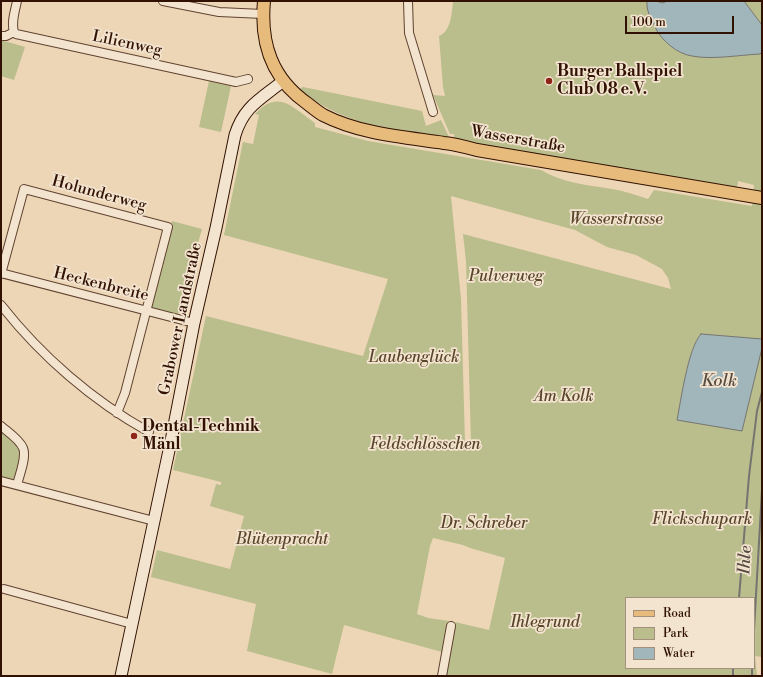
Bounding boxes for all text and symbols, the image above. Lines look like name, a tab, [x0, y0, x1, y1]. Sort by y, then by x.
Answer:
scale bar	[627, 8, 736, 34]
text: 100 m	[632, 15, 666, 30]
street label: Lilienweg	[90, 27, 164, 61]
place label: Burger Ballspiel Club 08 e.V.	[557, 62, 682, 100]
marker: Burger Ballspiel Club 08 e.V.	[544, 76, 554, 86]
street label: Wasserstraße	[469, 122, 567, 158]
street label: Holunderweg	[50, 172, 148, 216]
park label: Wasserstrasse	[569, 210, 663, 230]
street label: Grabower Landstraße	[155, 241, 207, 397]
street label: Heckenbreite	[51, 264, 151, 306]
park label: Pulverweg	[469, 267, 543, 287]
park label: Laubenglück	[369, 348, 459, 368]
water label: Kolk	[701, 372, 737, 392]
park label: Am Kolk	[534, 387, 594, 407]
place label: Dental-Technik Mänl	[142, 417, 260, 455]
marker: Dental-Technik Mänl	[129, 431, 139, 441]
park label: Feldschlösschen	[369, 435, 481, 455]
park label: Flickschupark	[652, 510, 752, 530]
park label: Dr. Schreber	[441, 514, 527, 534]
park label: Blütenpracht	[236, 530, 328, 550]
water label: Ihle	[735, 545, 757, 575]
legend	[625, 597, 755, 669]
text: Road	[663, 606, 691, 621]
park label: Ihlegrund	[510, 613, 580, 633]
text: Park	[663, 626, 688, 641]
text: Water	[663, 646, 695, 661]

